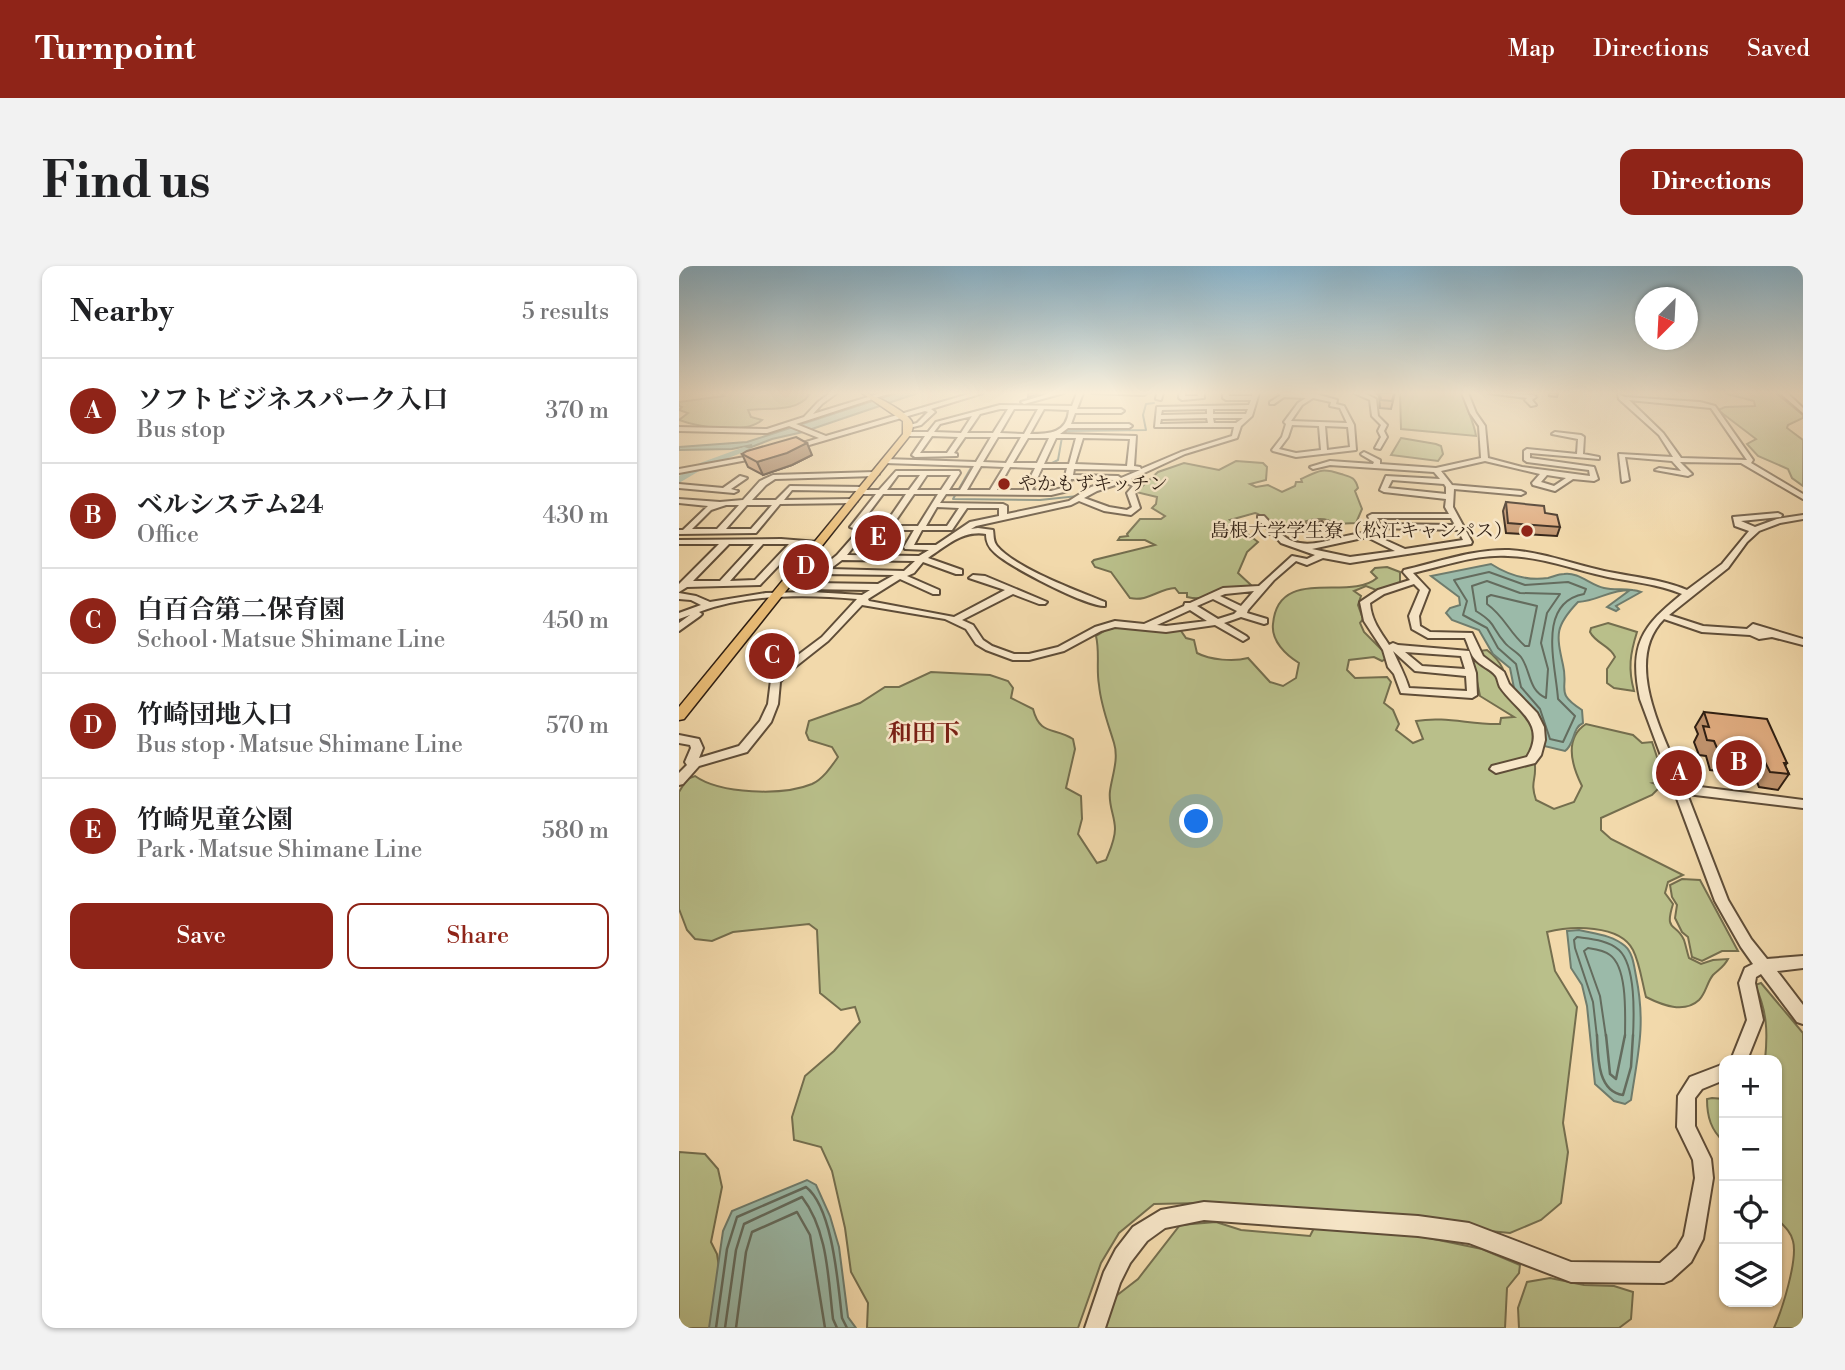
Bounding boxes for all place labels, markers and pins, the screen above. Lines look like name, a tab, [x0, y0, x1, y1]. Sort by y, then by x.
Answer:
place label: やかもずキッチン	[1018, 472, 1168, 496]
marker: やかもずキッチン	[996, 476, 1012, 492]
pin: E	[855, 512, 901, 564]
place label: 島根大学学生寮（松江キャンパス）	[1210, 519, 1513, 543]
marker: 島根大学学生寮（松江キャンパス）	[1519, 523, 1535, 539]
pin: D	[783, 541, 829, 593]
pin: C	[749, 630, 795, 682]
pin: B	[1716, 737, 1762, 789]
pin: A	[1656, 747, 1702, 799]

